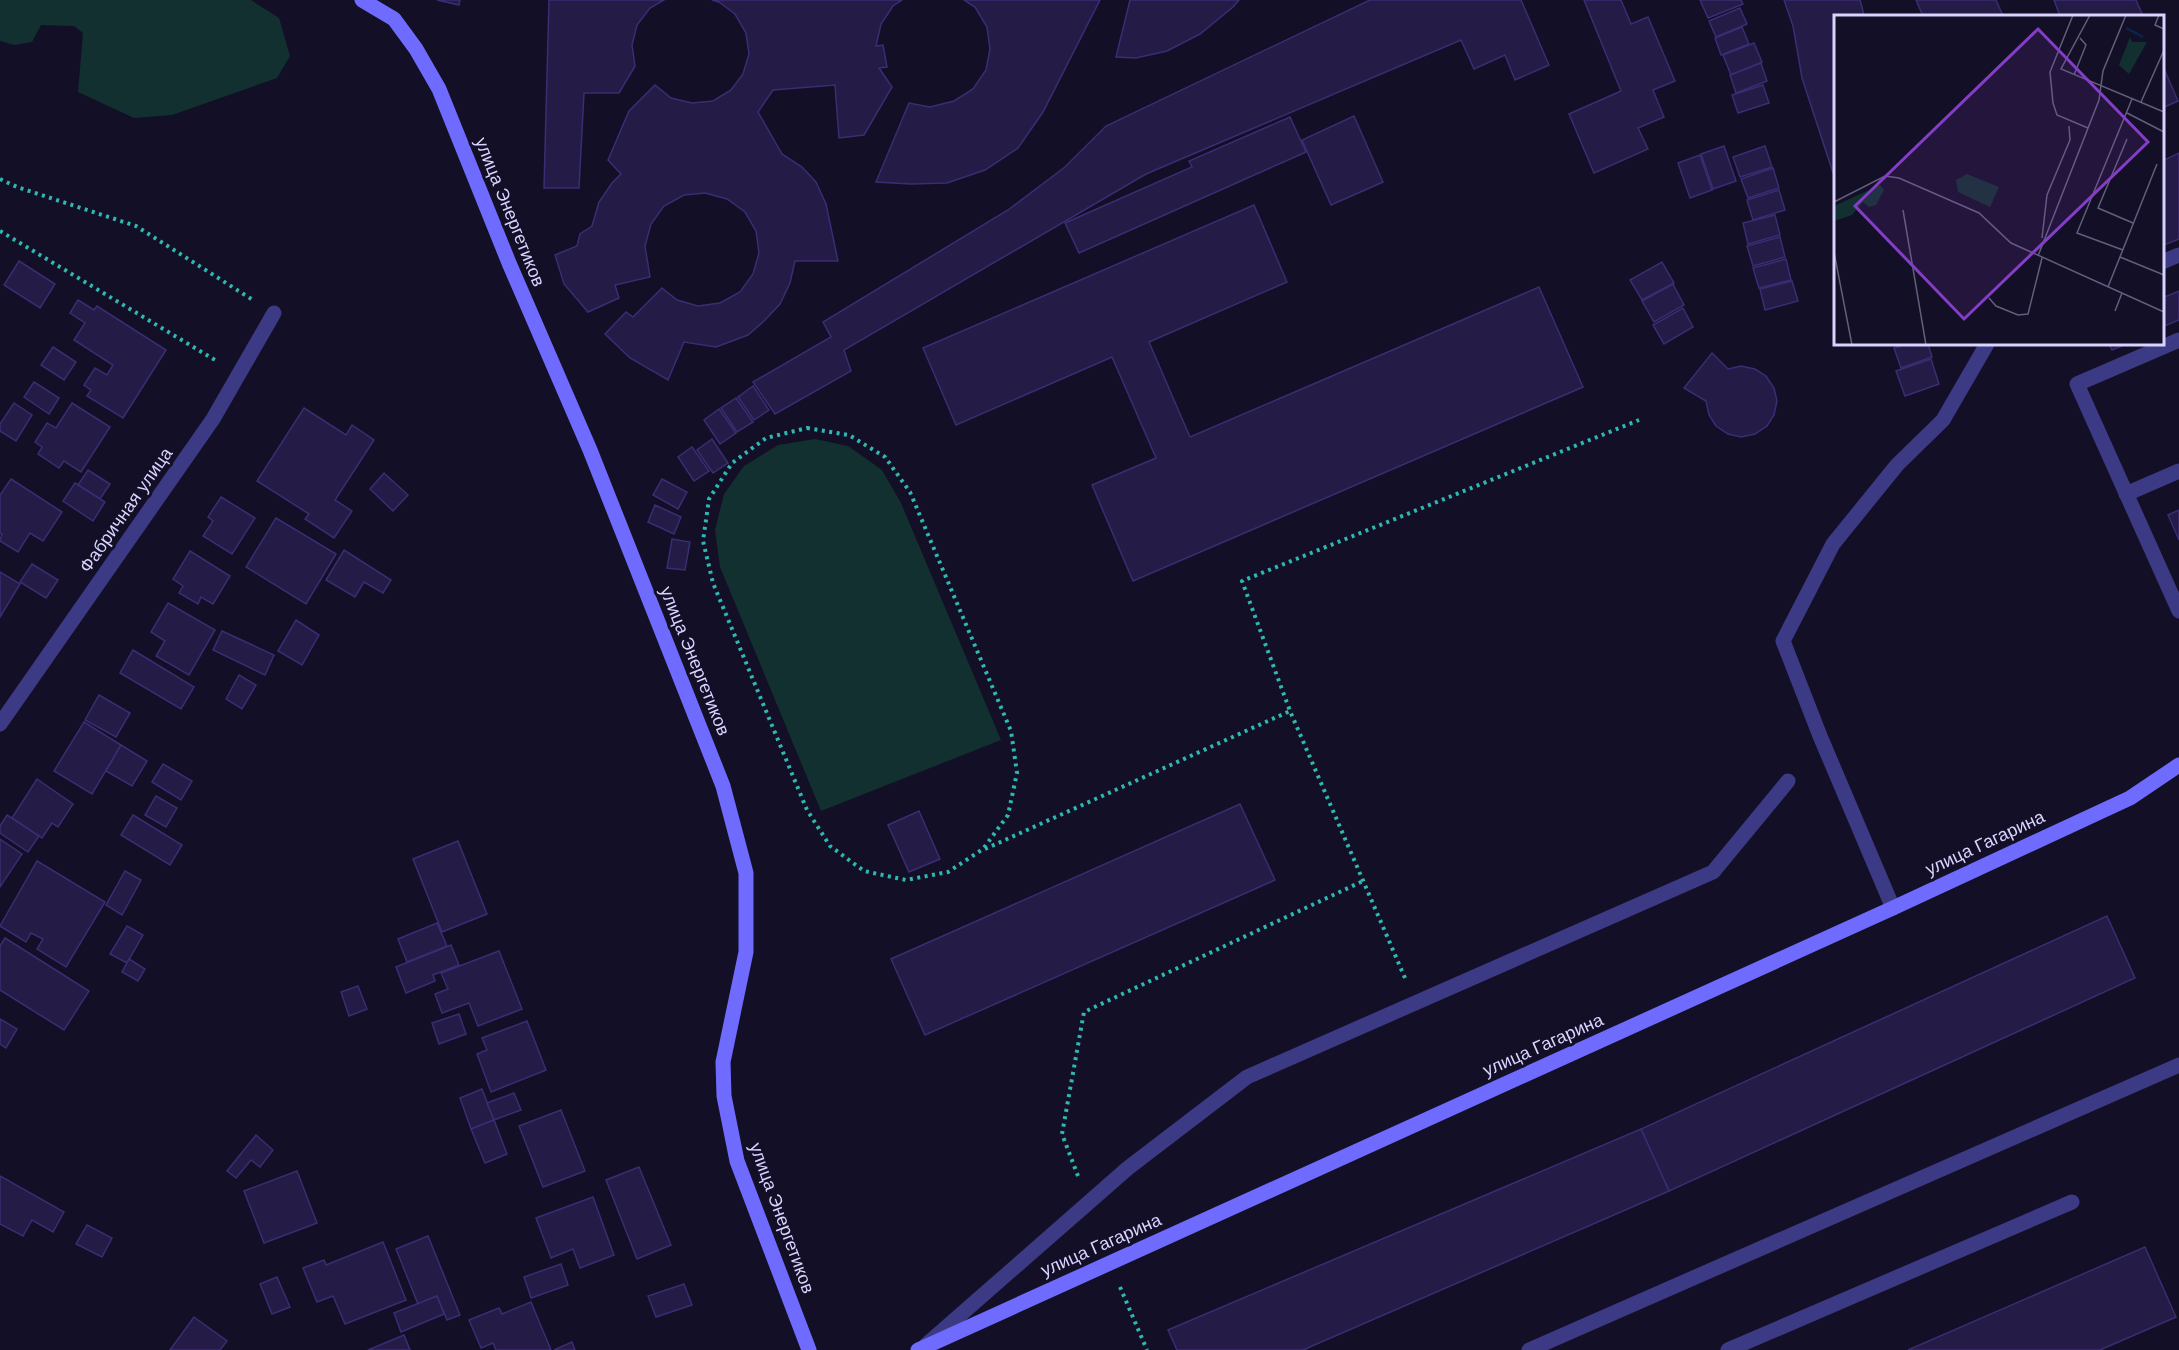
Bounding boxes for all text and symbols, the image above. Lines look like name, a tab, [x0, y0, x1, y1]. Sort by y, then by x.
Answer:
inset map	[1834, 15, 2164, 345]
street label: улица Энергетиков	[471, 135, 549, 289]
street label: Фабричная улица	[75, 443, 177, 576]
street label: улица Энергетиков	[656, 584, 734, 738]
street label: улица Гагарина	[1922, 806, 2049, 879]
street label: улица Гагарина	[1480, 1009, 1607, 1080]
street label: улица Энергетиков	[745, 1140, 819, 1296]
street label: улица Гагарина	[1038, 1209, 1165, 1280]

